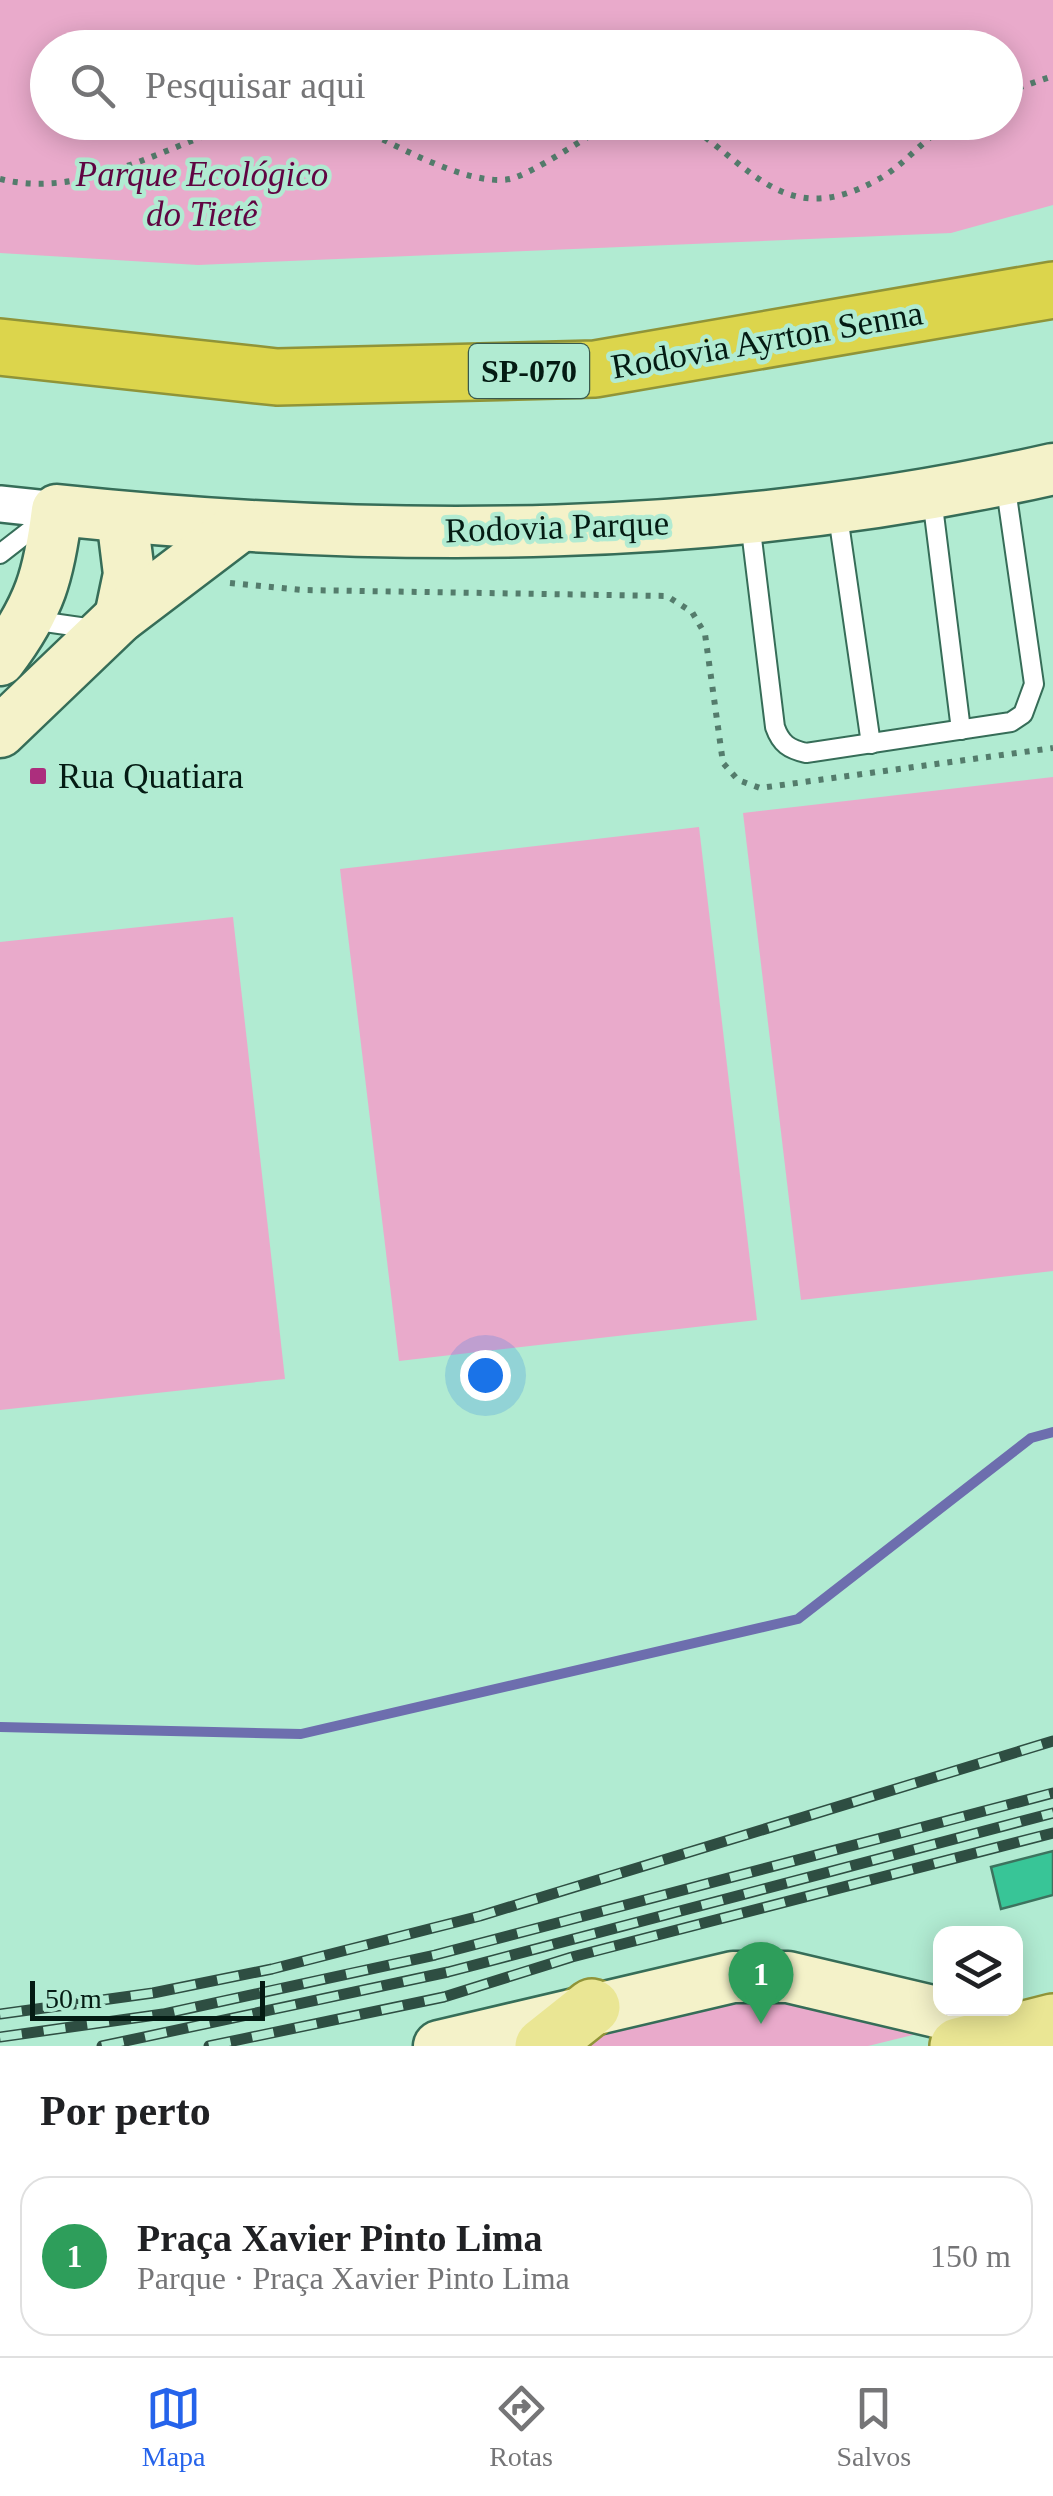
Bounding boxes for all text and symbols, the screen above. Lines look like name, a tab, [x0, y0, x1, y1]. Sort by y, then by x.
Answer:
search box	[30, 30, 1023, 140]
icon: search	[65, 58, 120, 113]
text: Pesquisar aqui	[145, 64, 366, 106]
park label: Parque Ecológico do Tietê	[75, 155, 328, 234]
street label: Rodovia Ayrton Senna	[608, 293, 926, 387]
road number: SP-070	[469, 344, 589, 398]
street label: Rodovia Parque	[444, 504, 670, 550]
place label: Rua Quatiara	[58, 757, 244, 796]
marker: Rua Quatiara	[27, 765, 49, 787]
your location	[460, 1350, 511, 1401]
map controls	[933, 1926, 1023, 2016]
button: layers	[933, 1926, 1023, 2016]
pin: 1	[728, 1942, 794, 2024]
scale bar	[30, 1976, 265, 2020]
text: 50 m	[45, 1983, 102, 2014]
text: Por perto	[40, 2088, 211, 2134]
text: Praça Xavier Pinto Lima	[137, 2217, 543, 2259]
text: 1	[67, 2238, 83, 2274]
text: 150 m	[930, 2238, 1011, 2274]
text: Parque · Praça Xavier Pinto Lima	[137, 2260, 570, 2296]
tab: Mapa	[142, 2381, 206, 2473]
tab: Rotas	[489, 2381, 553, 2473]
tab: Salvos	[836, 2381, 911, 2473]

